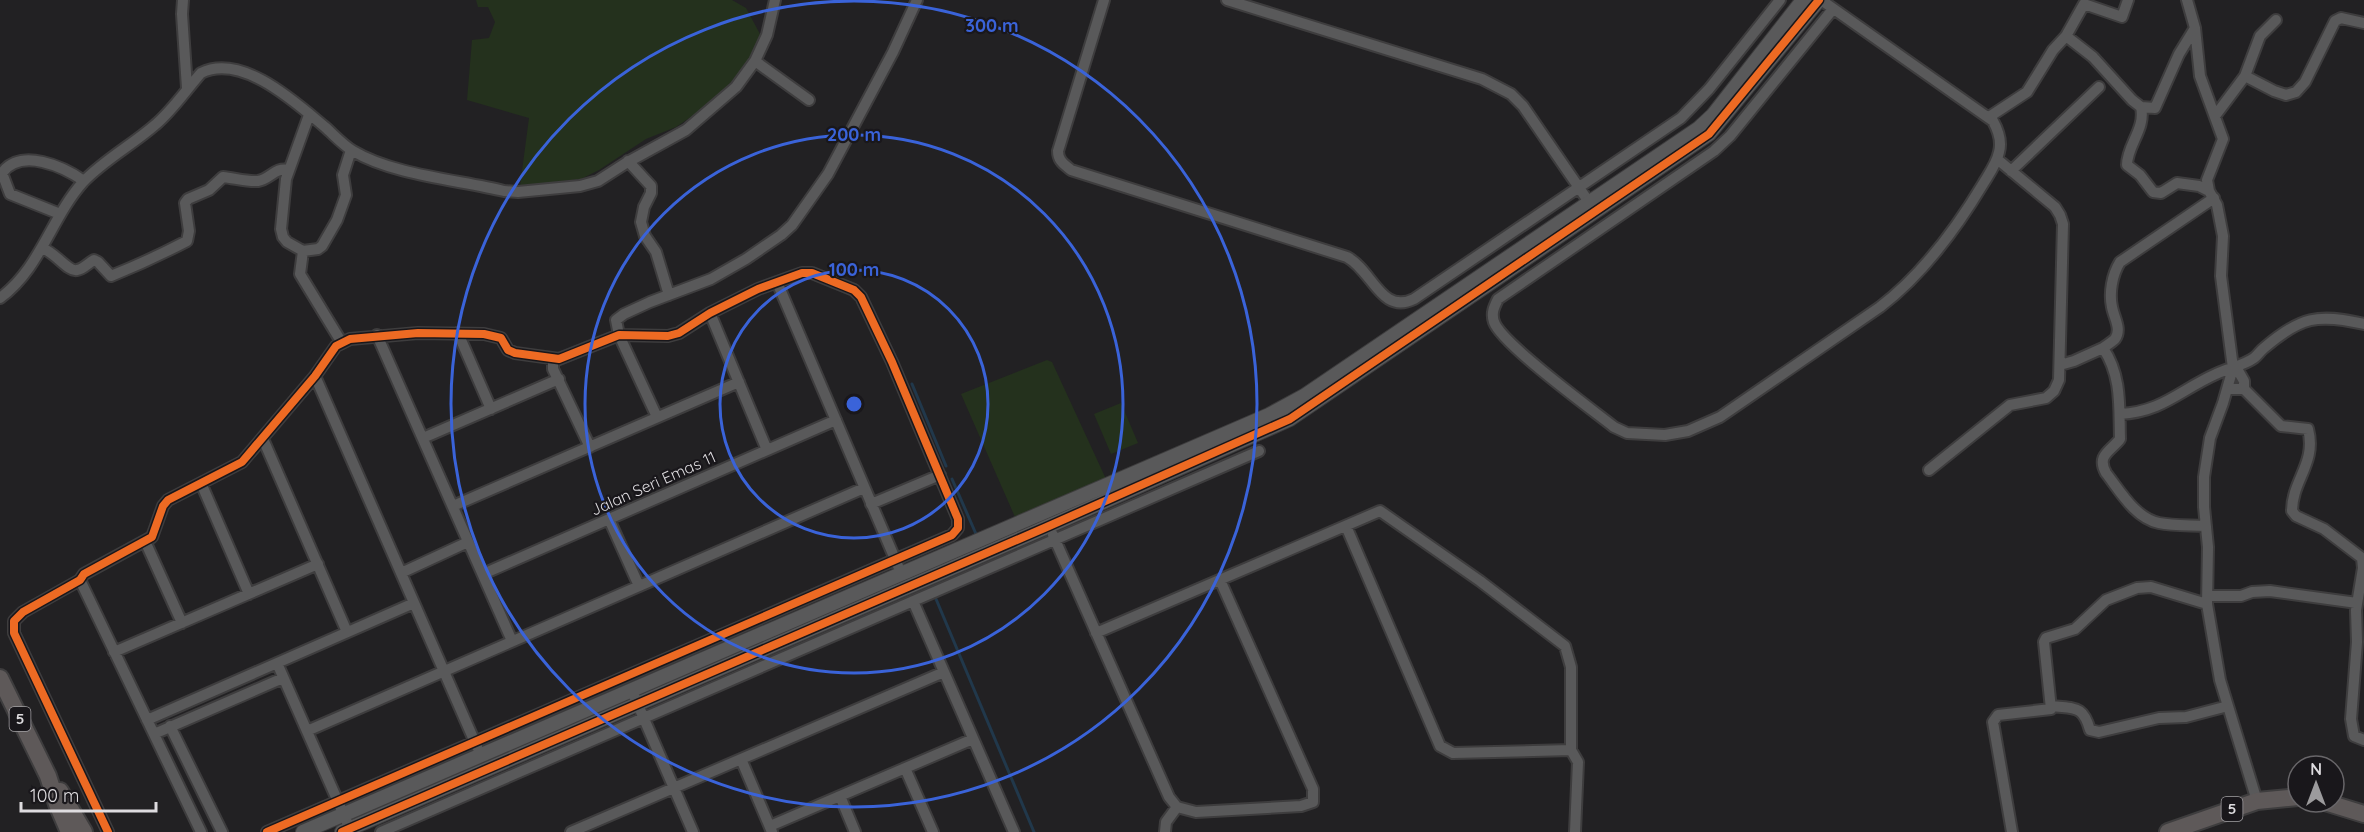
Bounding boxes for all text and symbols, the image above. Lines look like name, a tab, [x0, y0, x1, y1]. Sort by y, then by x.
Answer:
text: 300 m	[965, 14, 1019, 37]
text: 200 m	[827, 123, 881, 146]
text: 100 m	[829, 258, 879, 281]
centre of rings	[844, 394, 864, 414]
street label: Jalan Seri Emas 11	[587, 446, 719, 520]
road number: 5	[10, 707, 31, 731]
north arrow	[2286, 754, 2346, 814]
text: N	[2310, 759, 2322, 779]
scale bar	[21, 775, 156, 813]
text: 100 m	[30, 784, 79, 807]
road number: 5	[2222, 797, 2242, 821]

